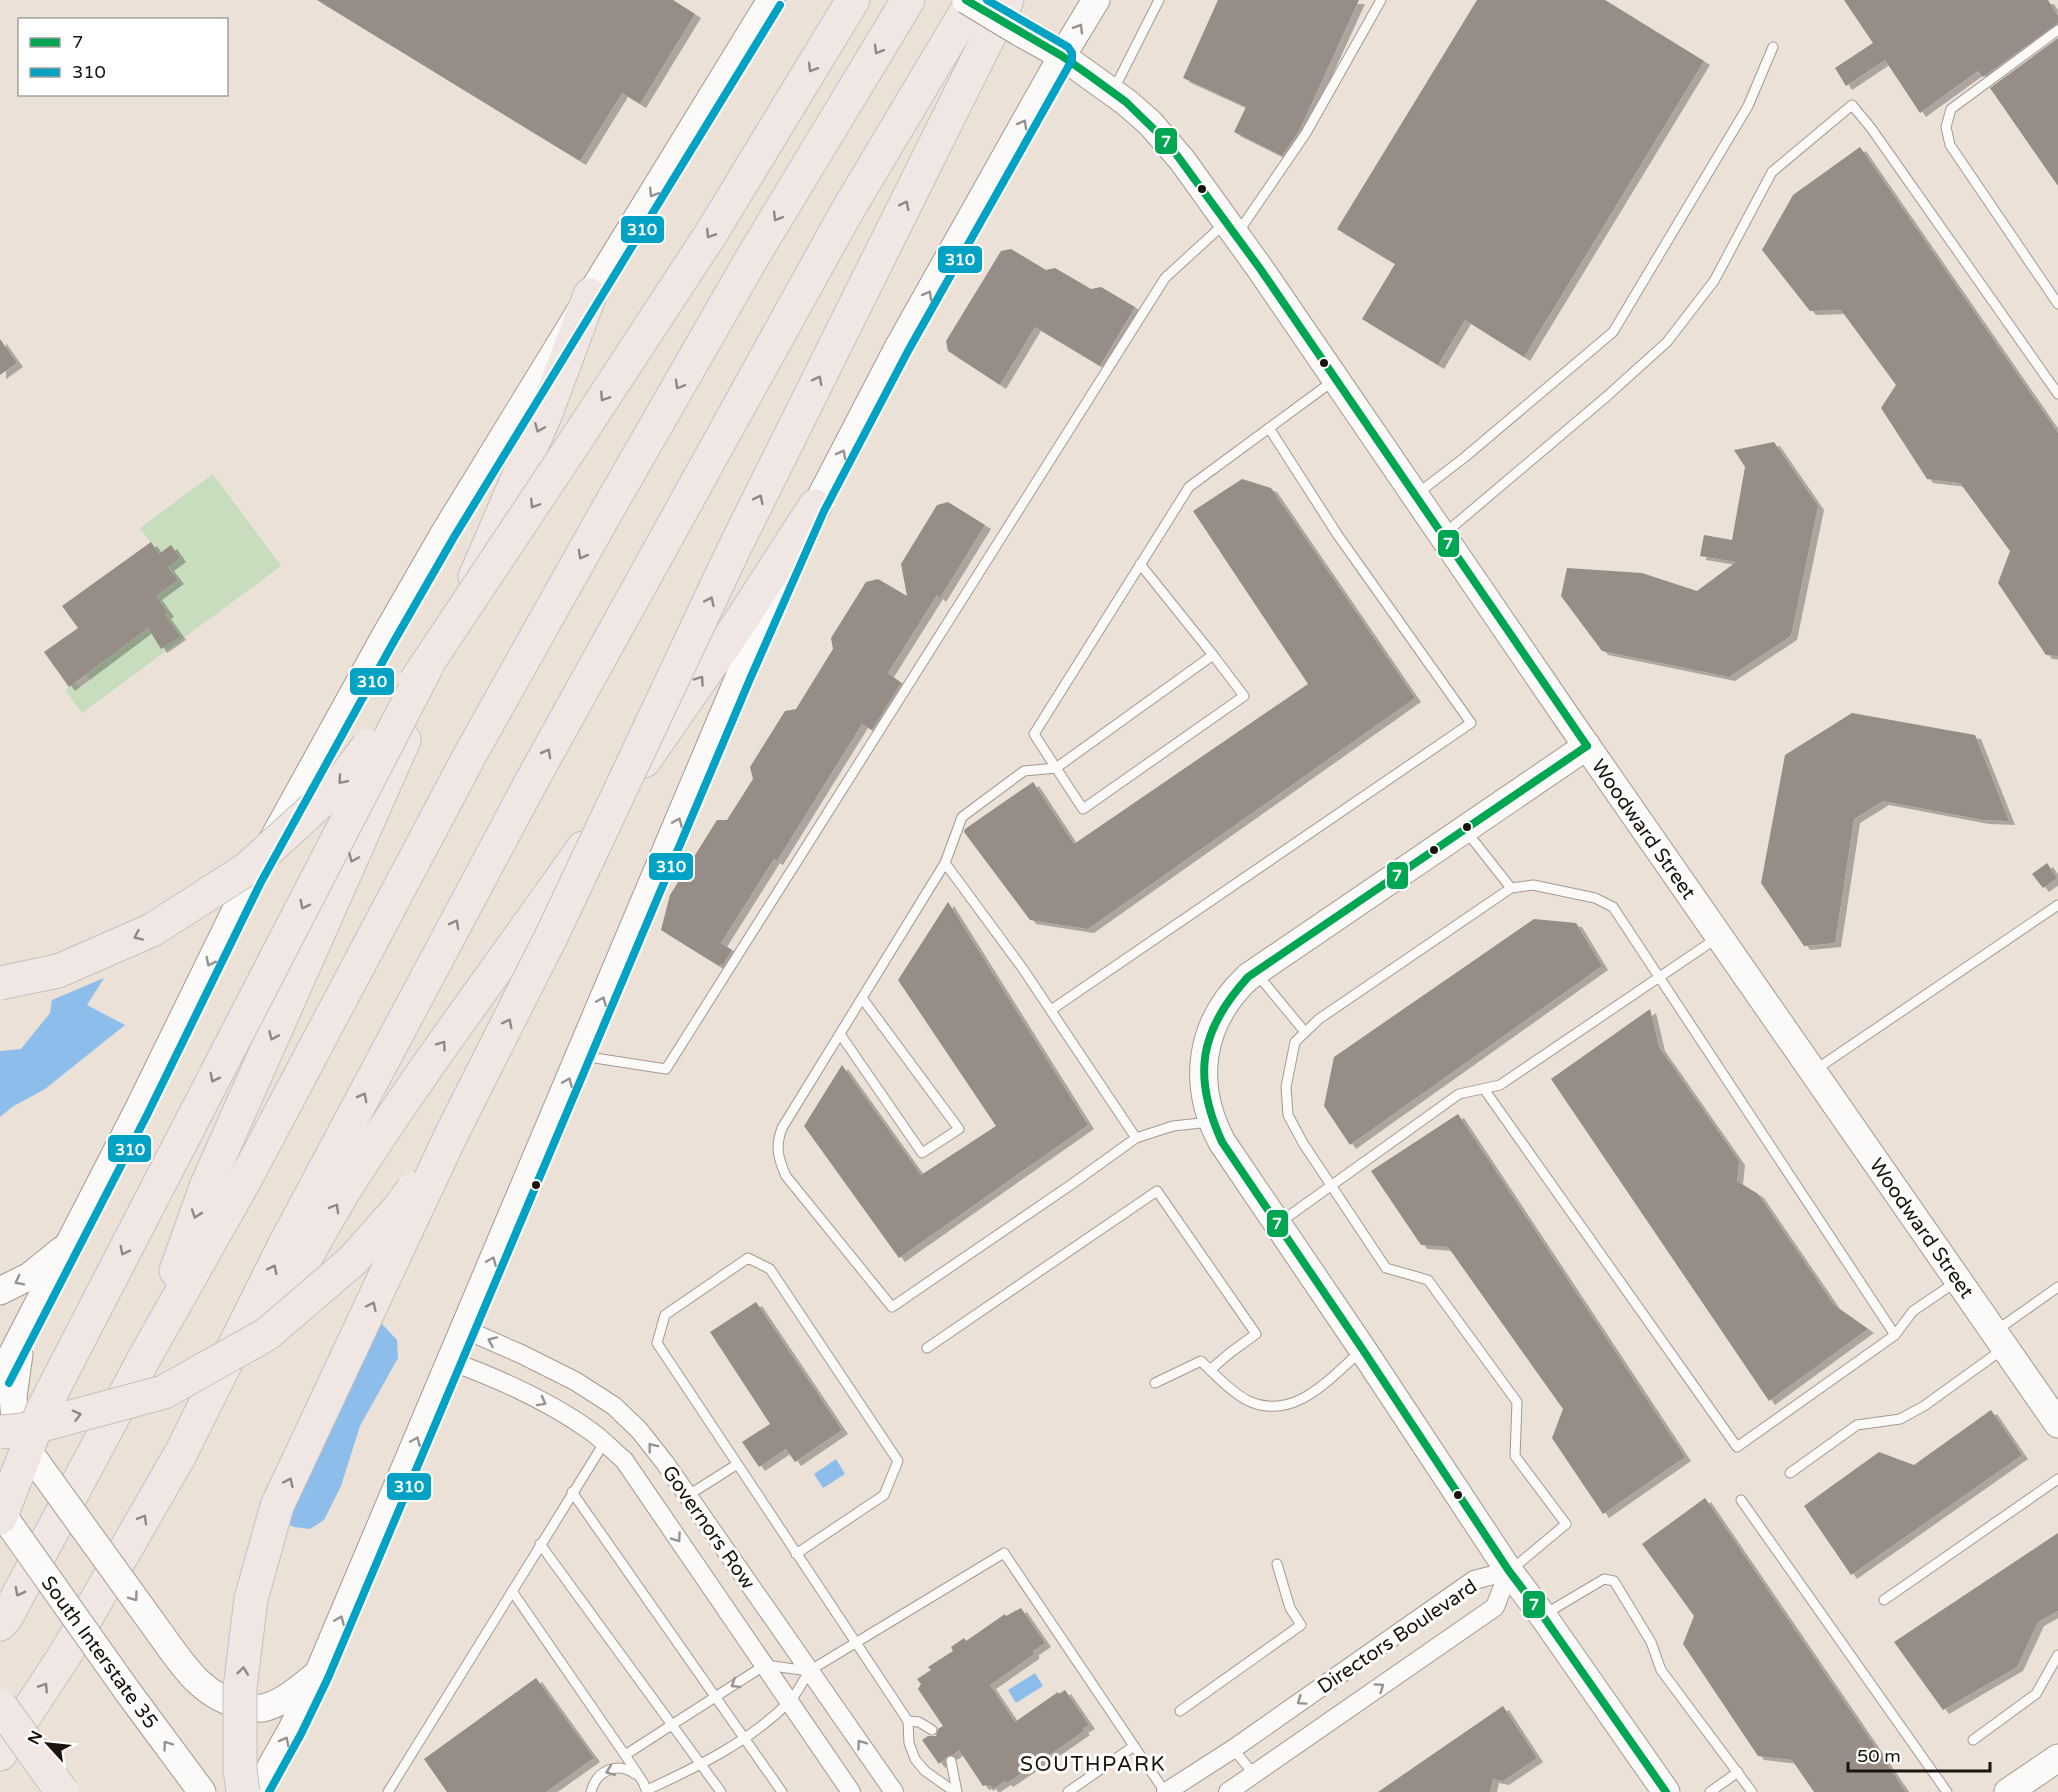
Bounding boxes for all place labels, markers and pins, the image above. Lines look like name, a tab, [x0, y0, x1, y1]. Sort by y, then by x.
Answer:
unlabelled marker	[1196, 183, 1208, 195]
unlabelled marker	[1318, 357, 1330, 369]
unlabelled marker	[1461, 821, 1473, 833]
unlabelled marker	[1428, 844, 1440, 856]
unlabelled marker	[530, 1179, 542, 1191]
unlabelled marker	[1452, 1489, 1464, 1501]

